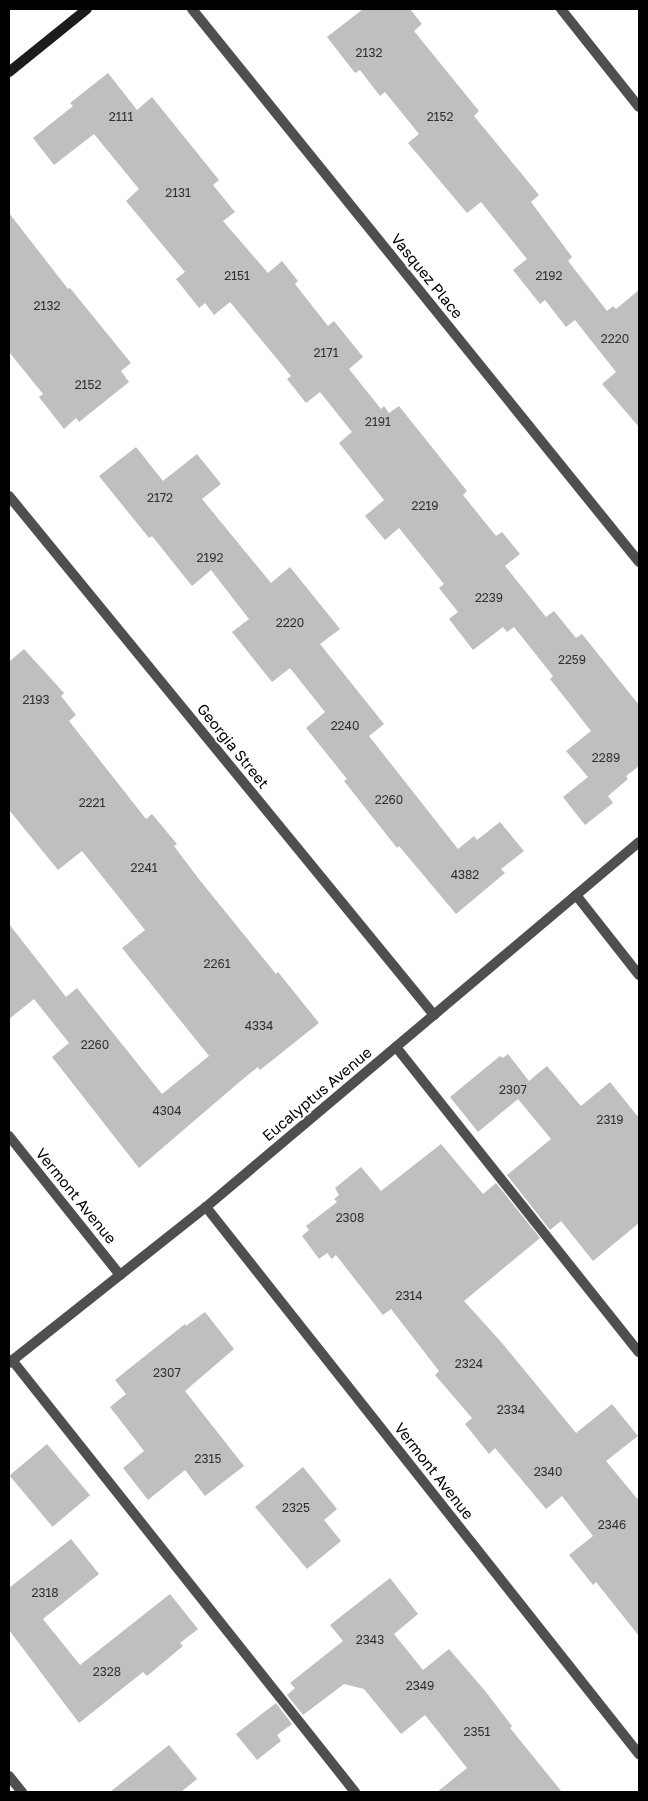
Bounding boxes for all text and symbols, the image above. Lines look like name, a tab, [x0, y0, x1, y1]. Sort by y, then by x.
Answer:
house number: 2132	[356, 46, 382, 60]
house number: 2111	[109, 110, 133, 124]
house number: 2152	[427, 110, 453, 124]
house number: 2131	[165, 186, 191, 200]
street label: Vasquez Place	[387, 230, 467, 322]
house number: 2151	[224, 269, 250, 283]
house number: 2192	[536, 269, 562, 283]
house number: 2132	[34, 299, 60, 313]
house number: 2220	[601, 332, 629, 346]
house number: 2171	[314, 346, 338, 360]
house number: 2152	[75, 378, 101, 392]
house number: 2191	[365, 415, 391, 429]
house number: 2172	[147, 491, 173, 505]
house number: 2219	[412, 499, 438, 513]
house number: 2192	[197, 551, 223, 565]
house number: 2239	[475, 591, 503, 605]
house number: 2220	[276, 616, 304, 630]
house number: 2259	[558, 653, 586, 667]
house number: 2193	[22, 693, 50, 707]
street label: Georgia Street	[193, 700, 273, 792]
house number: 2240	[331, 719, 359, 733]
house number: 2289	[592, 751, 620, 765]
house number: 2260	[375, 793, 403, 807]
house number: 2221	[79, 796, 105, 810]
house number: 2241	[130, 861, 158, 875]
house number: 4382	[451, 868, 479, 882]
house number: 2261	[204, 957, 230, 971]
house number: 4334	[245, 1019, 273, 1033]
house number: 2260	[81, 1038, 109, 1052]
street label: Eucalyptus Avenue	[259, 1043, 375, 1145]
house number: 2307	[499, 1083, 527, 1097]
house number: 4304	[152, 1104, 182, 1118]
house number: 2319	[596, 1113, 624, 1127]
street label: Vermont Avenue	[32, 1145, 120, 1247]
house number: 2308	[336, 1211, 364, 1225]
house number: 2314	[395, 1289, 423, 1303]
house number: 2324	[455, 1357, 483, 1371]
house number: 2307	[153, 1366, 181, 1380]
house number: 2334	[497, 1403, 525, 1417]
street label: Vermont Avenue	[391, 1419, 477, 1523]
house number: 2315	[195, 1452, 221, 1466]
house number: 2340	[534, 1465, 562, 1479]
house number: 2325	[282, 1501, 310, 1515]
house number: 2346	[598, 1518, 626, 1532]
house number: 2318	[31, 1586, 59, 1600]
house number: 2343	[356, 1633, 384, 1647]
house number: 2328	[93, 1665, 121, 1679]
house number: 2349	[406, 1679, 434, 1693]
house number: 2351	[464, 1725, 490, 1739]

